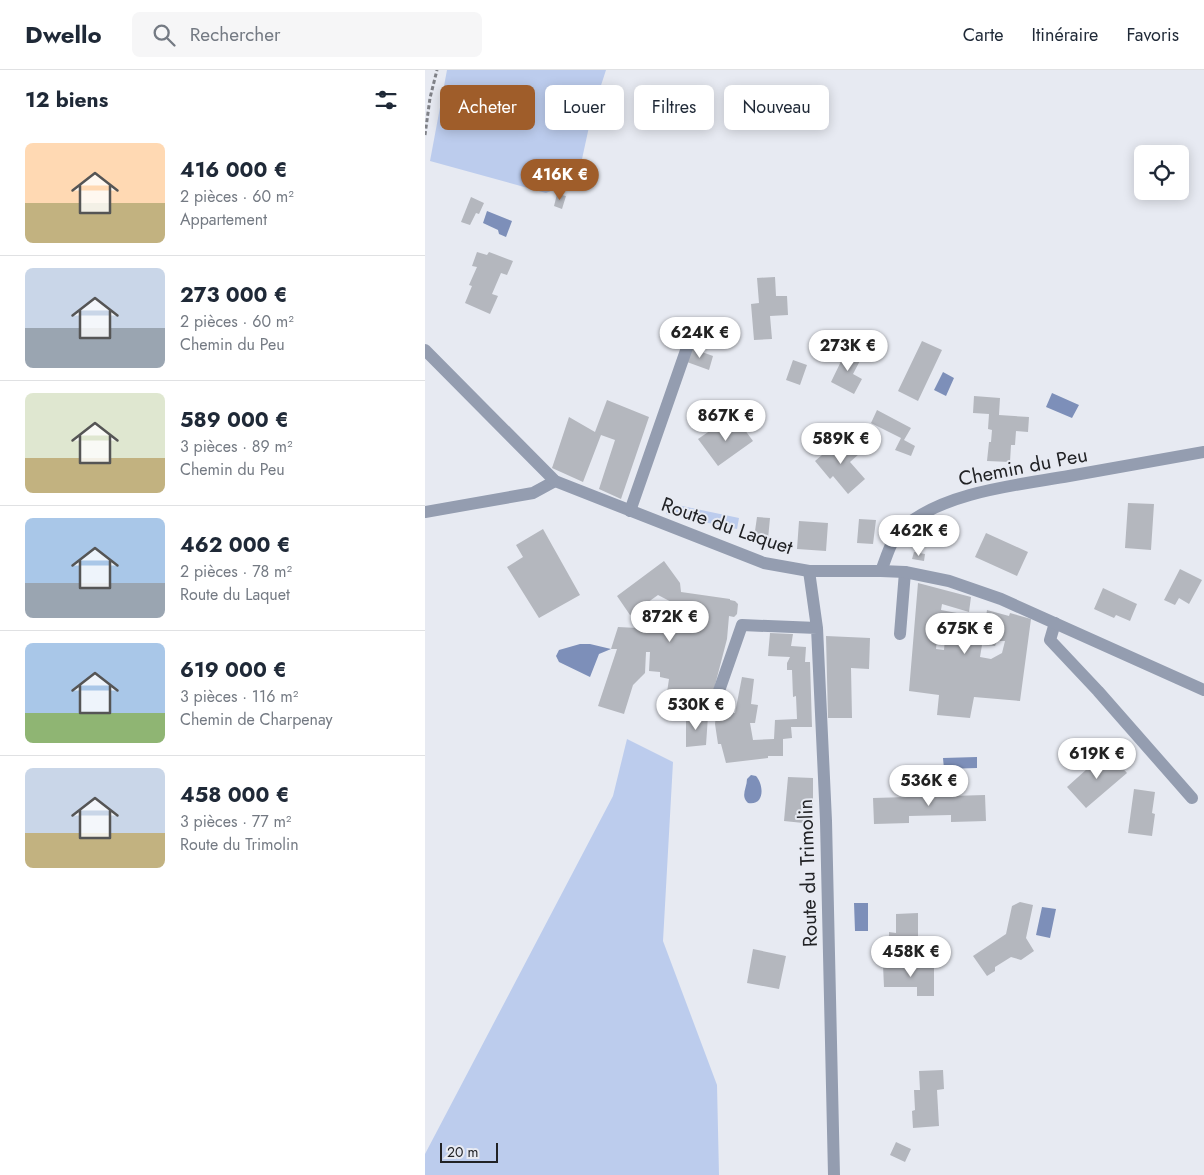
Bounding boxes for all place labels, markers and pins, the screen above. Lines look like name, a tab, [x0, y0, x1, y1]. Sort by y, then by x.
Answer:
pin: 416K €	[519, 158, 601, 201]
pin: 624K €	[659, 316, 741, 359]
pin: 273K €	[807, 330, 889, 372]
pin: 867K €	[685, 400, 767, 442]
pin: 589K €	[800, 422, 882, 465]
pin: 462K €	[878, 514, 960, 557]
pin: 872K €	[629, 600, 711, 643]
pin: 675K €	[924, 612, 1006, 655]
pin: 530K €	[655, 688, 737, 731]
pin: 619K €	[1056, 738, 1138, 780]
pin: 536K €	[888, 764, 970, 807]
pin: 458K €	[870, 936, 952, 978]

